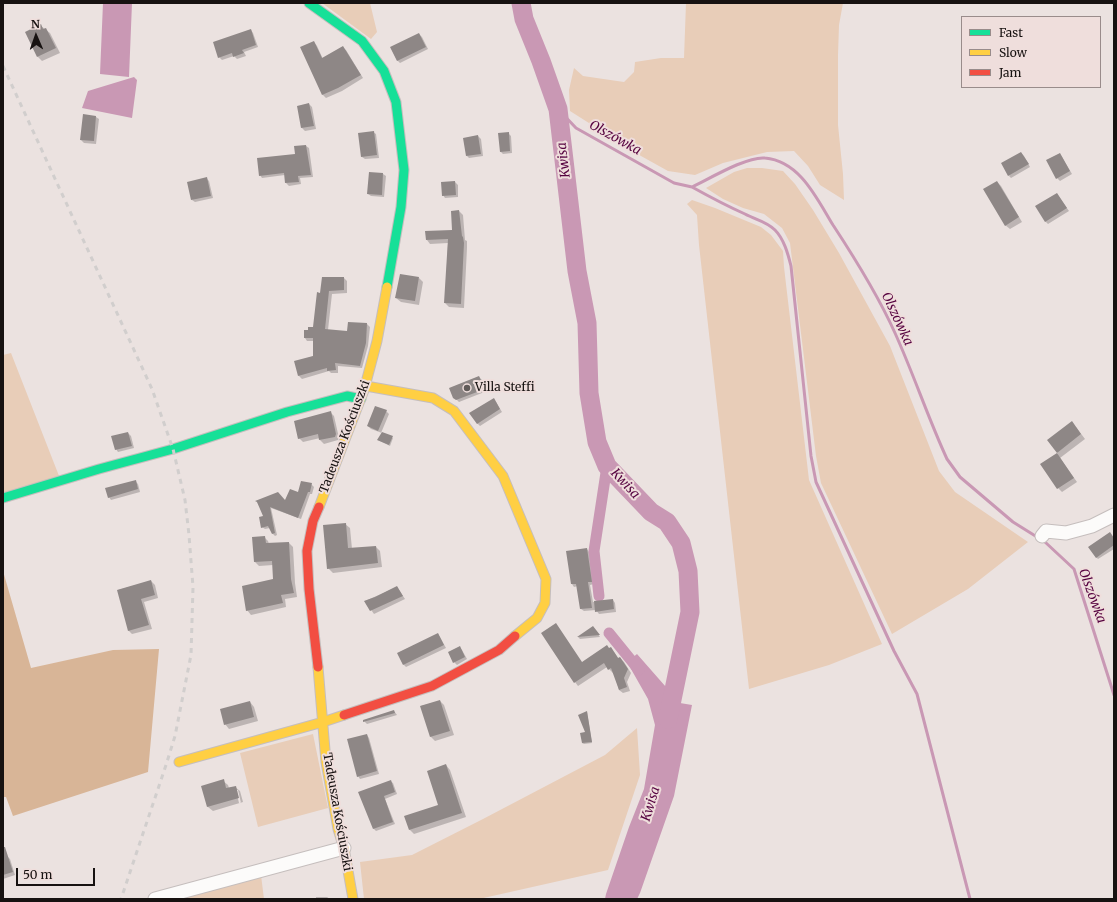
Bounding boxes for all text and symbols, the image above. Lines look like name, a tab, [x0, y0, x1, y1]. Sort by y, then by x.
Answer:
north arrow	[16, 16, 56, 56]
legend	[961, 16, 1101, 88]
text: N	[31, 17, 40, 31]
text: Fast	[999, 25, 1023, 40]
text: Slow	[999, 45, 1027, 60]
text: Jam	[999, 65, 1021, 80]
water label: Olszówka	[586, 117, 644, 159]
water label: Kwisa	[554, 141, 574, 179]
water label: Olszówka	[878, 290, 916, 348]
street label: Tadeusza Kościuszki	[317, 378, 373, 496]
place label: Villa Steffi	[475, 381, 535, 395]
marker: Villa Steffi	[462, 383, 472, 393]
water label: Kwisa	[607, 466, 643, 502]
water label: Olszówka	[1075, 567, 1109, 625]
street label: Tadeusza Kościuszki	[319, 752, 355, 872]
water label: Kwisa	[638, 785, 664, 823]
scale bar	[18, 860, 97, 886]
text: 50 m	[23, 867, 52, 882]

